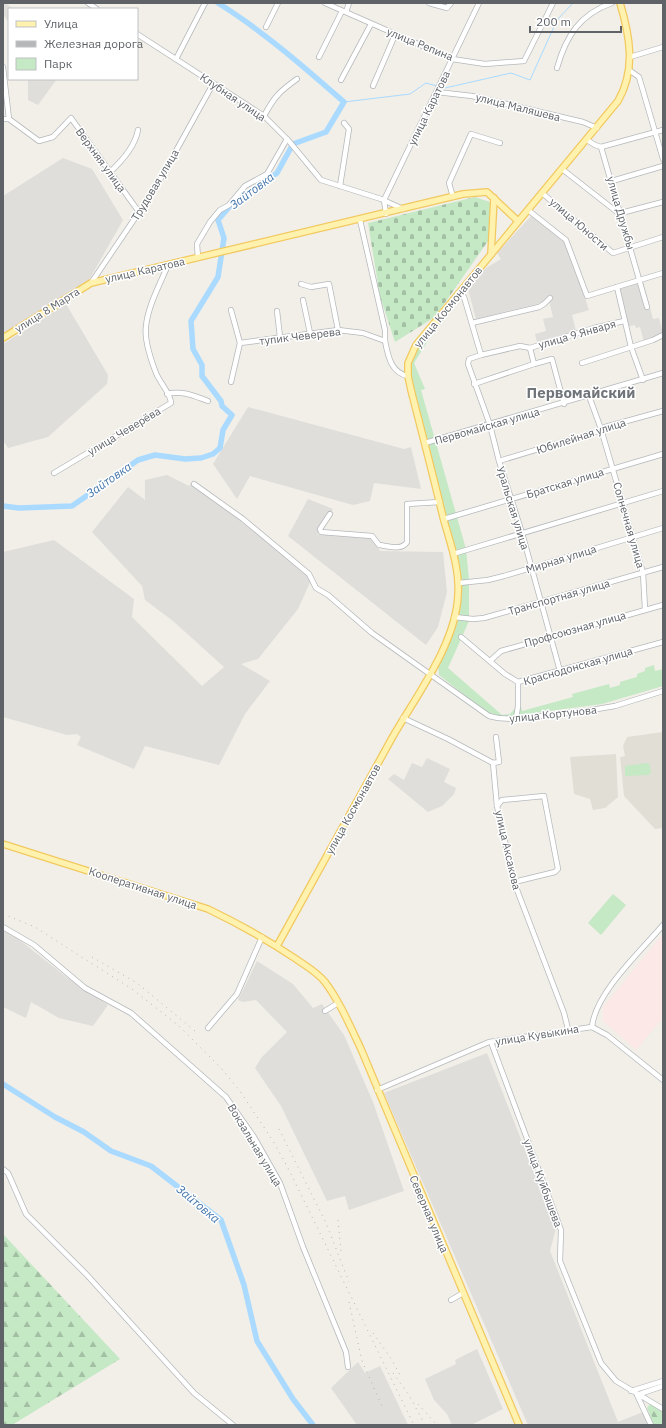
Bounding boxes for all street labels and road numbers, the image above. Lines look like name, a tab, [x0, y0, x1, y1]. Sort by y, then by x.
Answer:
street label: улица Репина	[385, 24, 455, 64]
street label: улица Каратова	[405, 68, 453, 148]
street label: Клубная улица	[197, 70, 269, 124]
street label: улица Маляшева	[474, 90, 562, 124]
street label: Верхняя улица	[73, 125, 129, 195]
street label: Трудовая улица	[128, 147, 182, 223]
street label: улица Дружбы	[604, 175, 638, 251]
street label: улица Юности	[547, 195, 611, 253]
street label: улица Каратова	[104, 254, 186, 286]
street label: улица Космонавтов	[411, 263, 485, 351]
street label: улица 8 Марта	[12, 284, 82, 336]
street label: улица 9 Января	[537, 316, 617, 352]
street label: тупик Чеверева	[259, 324, 342, 348]
street label: улица Чеверёва	[85, 404, 163, 458]
street label: Первомайская улица	[433, 404, 541, 448]
street label: Юбилейная улица	[534, 415, 628, 457]
street label: Уральская улица	[494, 464, 532, 552]
street label: Братская улица	[525, 465, 606, 501]
street label: Солнечная улица	[610, 480, 648, 570]
street label: Мирная улица	[524, 542, 598, 576]
street label: Транспортная улица	[506, 576, 612, 618]
street label: Профсоюзная улица	[522, 608, 628, 650]
street label: Краснодонская улица	[522, 644, 634, 688]
street label: улица Кортунова	[509, 702, 598, 726]
street label: улица Космонавтов	[322, 761, 384, 857]
street label: улица Аксакова	[492, 809, 524, 891]
street label: Кооперативная улица	[87, 864, 199, 912]
street label: улица Кувыкина	[494, 1021, 580, 1049]
street label: Вокзальная улица	[225, 1101, 285, 1189]
street label: улица Куйбышева	[521, 1137, 566, 1229]
street label: Северная улица	[406, 1173, 452, 1255]

